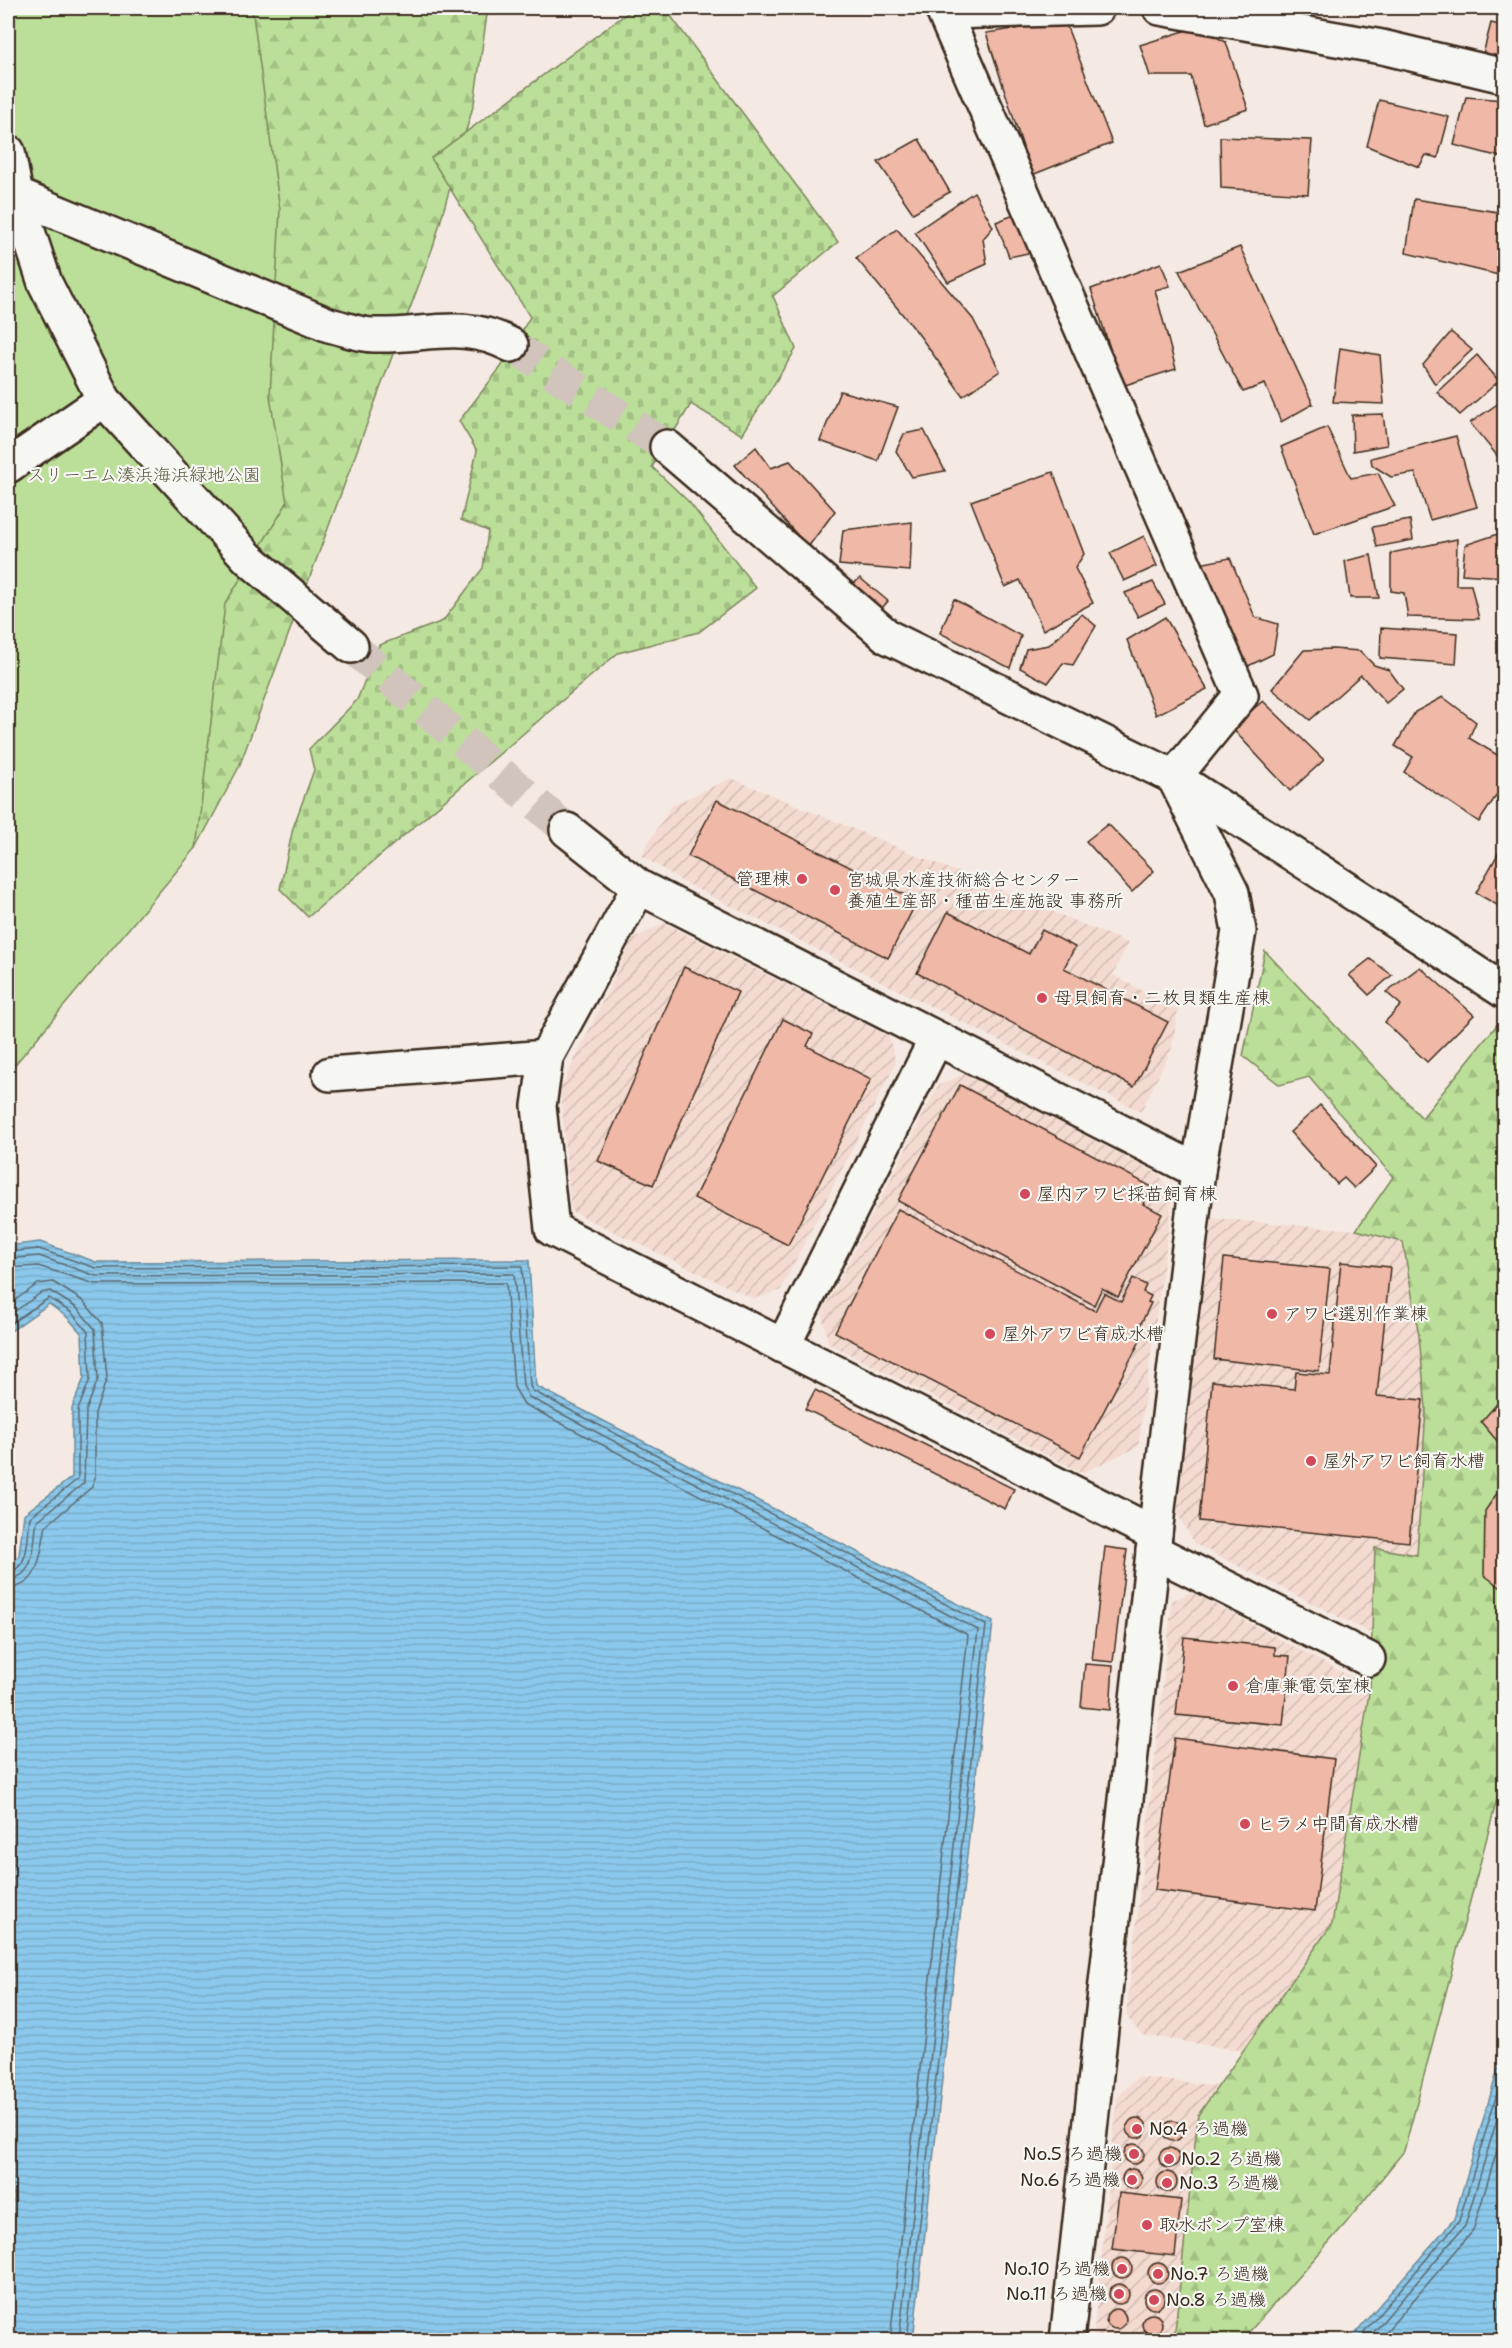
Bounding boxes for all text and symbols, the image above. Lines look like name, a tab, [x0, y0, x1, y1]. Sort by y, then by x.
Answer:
park label: スリーエム湊浜海浜緑地公園	[27, 463, 261, 487]
place label: 管理棟	[736, 867, 790, 891]
place label: 宮城県水産技術総合センター 養殖生産部・種苗生産施設 事務所	[847, 868, 1123, 913]
marker: 管理棟	[795, 872, 809, 886]
marker: 宮城県水産技術総合センター 養殖生産部・種苗生産施設 事務所	[828, 883, 842, 897]
place label: 母貝飼育・二枚貝類生産棟	[1054, 986, 1270, 1010]
marker: 母貝飼育・二枚貝類生産棟	[1035, 991, 1049, 1005]
place label: 屋内アワビ採苗飼育棟	[1037, 1182, 1217, 1206]
marker: 屋内アワビ採苗飼育棟	[1018, 1187, 1032, 1201]
place label: アワビ選別作業棟	[1284, 1302, 1428, 1326]
marker: アワビ選別作業棟	[1265, 1307, 1279, 1321]
place label: 屋外アワビ育成水槽	[1002, 1322, 1164, 1346]
marker: 屋外アワビ育成水槽	[983, 1327, 997, 1341]
place label: 屋外アワビ飼育水槽	[1323, 1449, 1485, 1473]
marker: 屋外アワビ飼育水槽	[1304, 1454, 1318, 1468]
place label: 倉庫兼電気室棟	[1245, 1674, 1371, 1698]
marker: 倉庫兼電気室棟	[1226, 1679, 1240, 1693]
place label: ヒラメ中間育成水槽	[1257, 1812, 1419, 1836]
marker: ヒラメ中間育成水槽	[1238, 1817, 1252, 1831]
place label: No.4 ろ過機	[1149, 2117, 1248, 2141]
marker: No.4 ろ過機	[1130, 2122, 1144, 2136]
place label: No.5 ろ過機	[1023, 2142, 1122, 2166]
marker: No.5 ろ過機	[1127, 2147, 1141, 2161]
place label: No.2 ろ過機	[1181, 2147, 1281, 2171]
marker: No.2 ろ過機	[1162, 2152, 1176, 2166]
place label: No.6 ろ過機	[1020, 2168, 1120, 2192]
place label: No.3 ろ過機	[1179, 2171, 1279, 2195]
marker: No.6 ろ過機	[1125, 2173, 1139, 2187]
marker: No.3 ろ過機	[1160, 2176, 1174, 2190]
place label: 取水ポンプ室棟	[1159, 2213, 1285, 2237]
marker: 取水ポンプ室棟	[1140, 2218, 1154, 2232]
place label: No.10 ろ過機	[1004, 2257, 1110, 2281]
marker: No.10 ろ過機	[1115, 2262, 1129, 2276]
place label: No.7 ろ過機	[1170, 2262, 1269, 2286]
marker: No.7 ろ過機	[1151, 2267, 1165, 2281]
place label: No.11 ろ過機	[1006, 2282, 1107, 2306]
marker: No.11 ろ過機	[1112, 2287, 1126, 2301]
place label: No.8 ろ過機	[1166, 2288, 1266, 2312]
marker: No.8 ろ過機	[1147, 2293, 1161, 2307]

